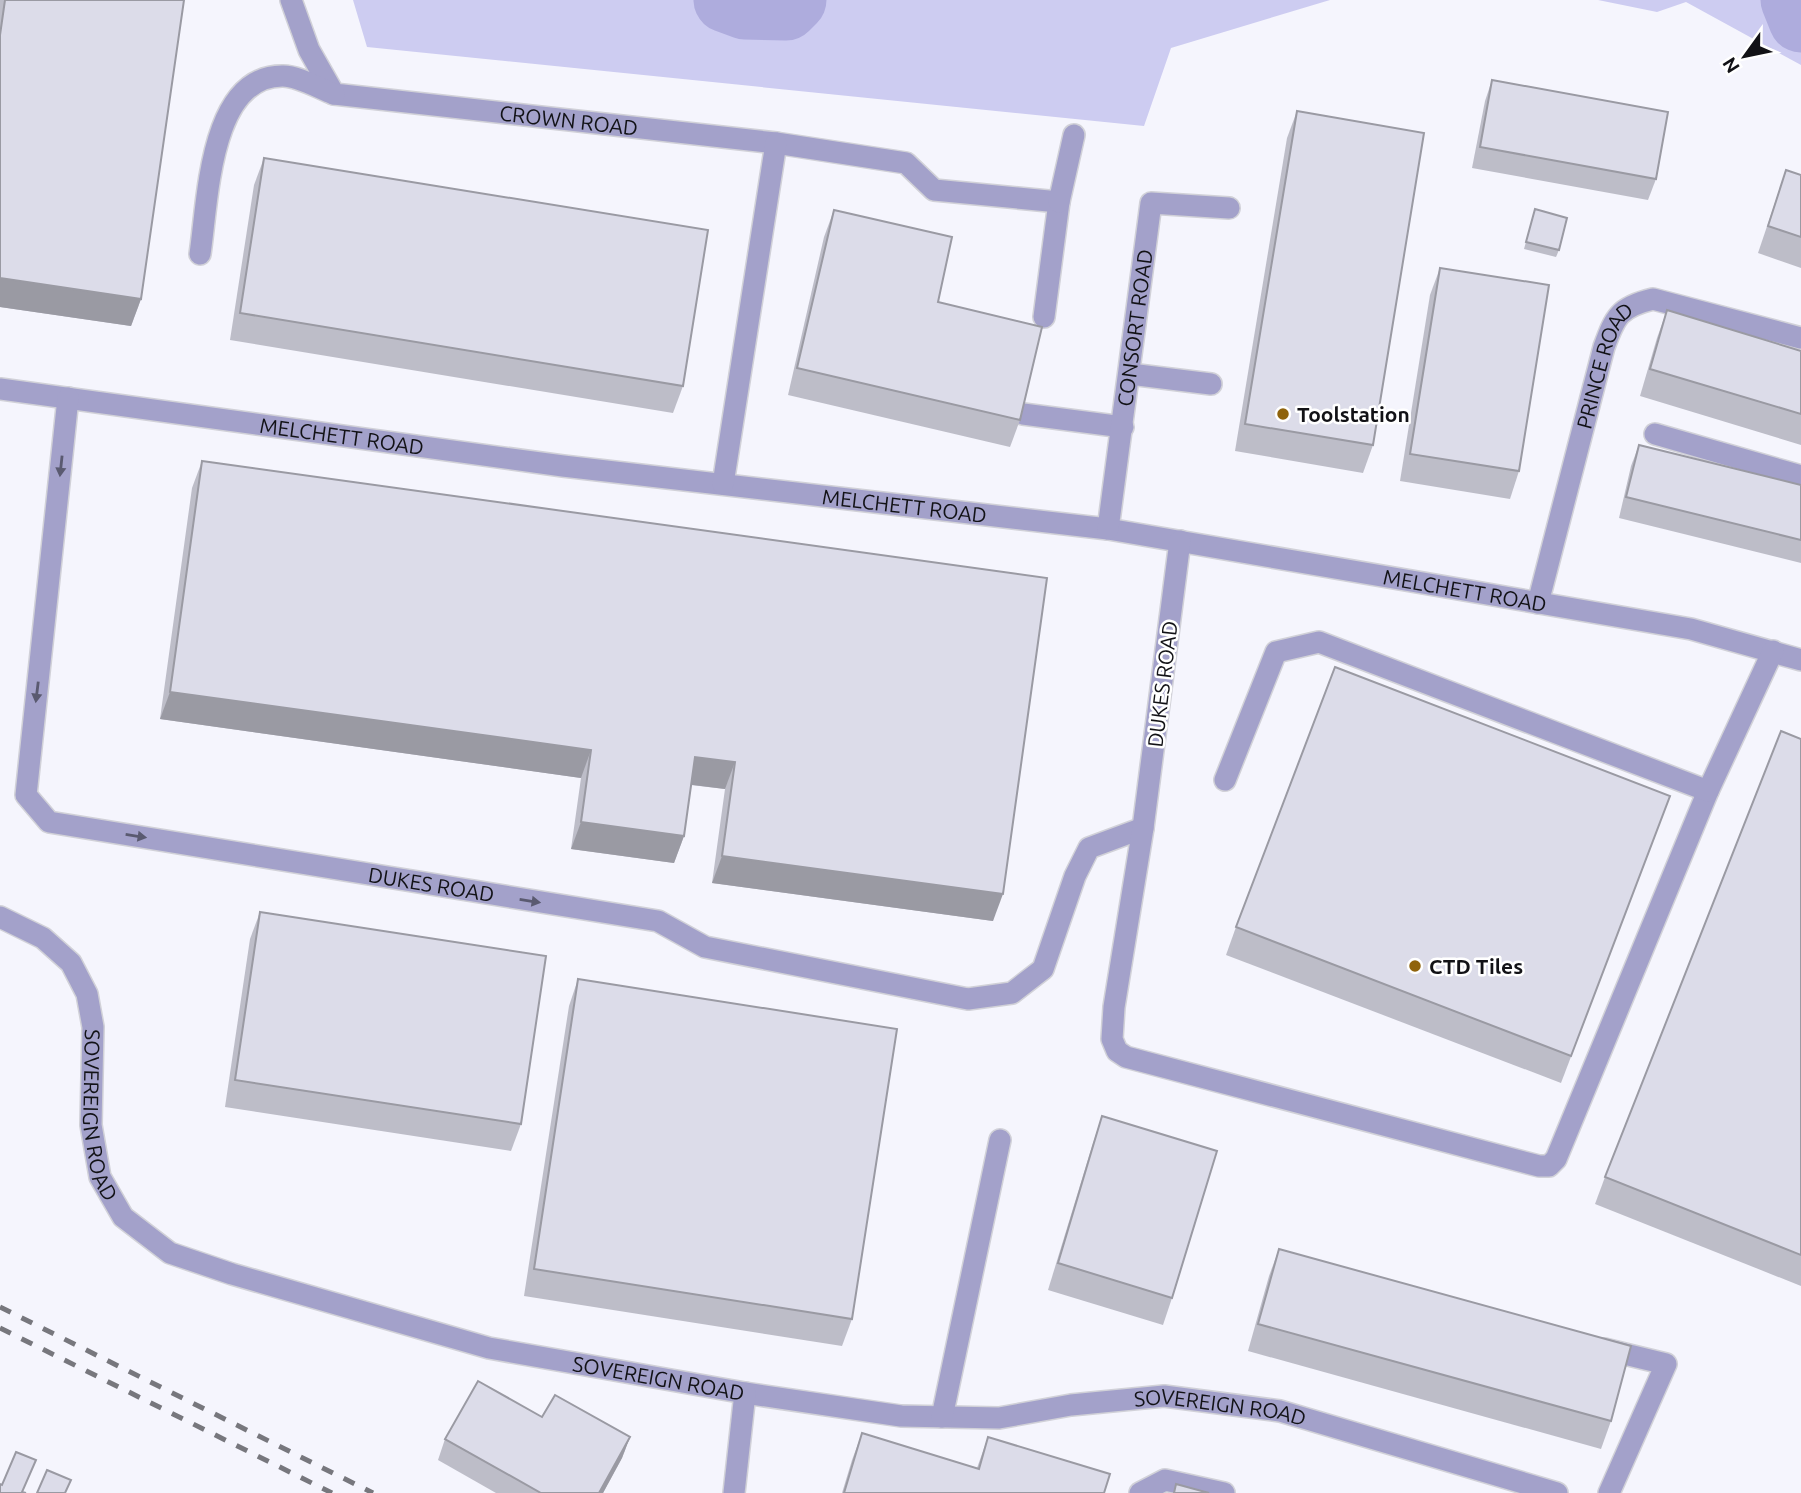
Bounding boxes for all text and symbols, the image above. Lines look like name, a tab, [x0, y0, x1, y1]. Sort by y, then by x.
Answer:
north arrow	[1710, 21, 1780, 91]
text: N	[1718, 53, 1744, 77]
street label: CROWN ROAD	[498, 100, 639, 140]
street label: CONSORT ROAD	[1112, 248, 1157, 408]
street label: PRINCE ROAD	[1571, 297, 1637, 431]
place label: Toolstation	[1297, 402, 1410, 426]
marker: Toolstation	[1275, 406, 1291, 422]
street label: MELCHETT ROAD	[258, 413, 426, 459]
one-way arrow	[55, 455, 66, 477]
street label: MELCHETT ROAD	[821, 484, 988, 527]
street label: MELCHETT ROAD	[1381, 564, 1549, 616]
street label: DUKES ROAD	[1142, 619, 1182, 749]
one-way arrow	[32, 681, 43, 703]
one-way arrow	[125, 831, 147, 842]
street label: DUKES ROAD	[367, 862, 496, 906]
one-way arrow	[519, 896, 541, 907]
place label: CTD Tiles	[1429, 954, 1523, 978]
marker: CTD Tiles	[1407, 958, 1423, 974]
street label: SOVEREIGN ROAD	[79, 1029, 123, 1205]
street label: SOVEREIGN ROAD	[571, 1351, 746, 1405]
street label: SOVEREIGN ROAD	[1133, 1384, 1309, 1430]

